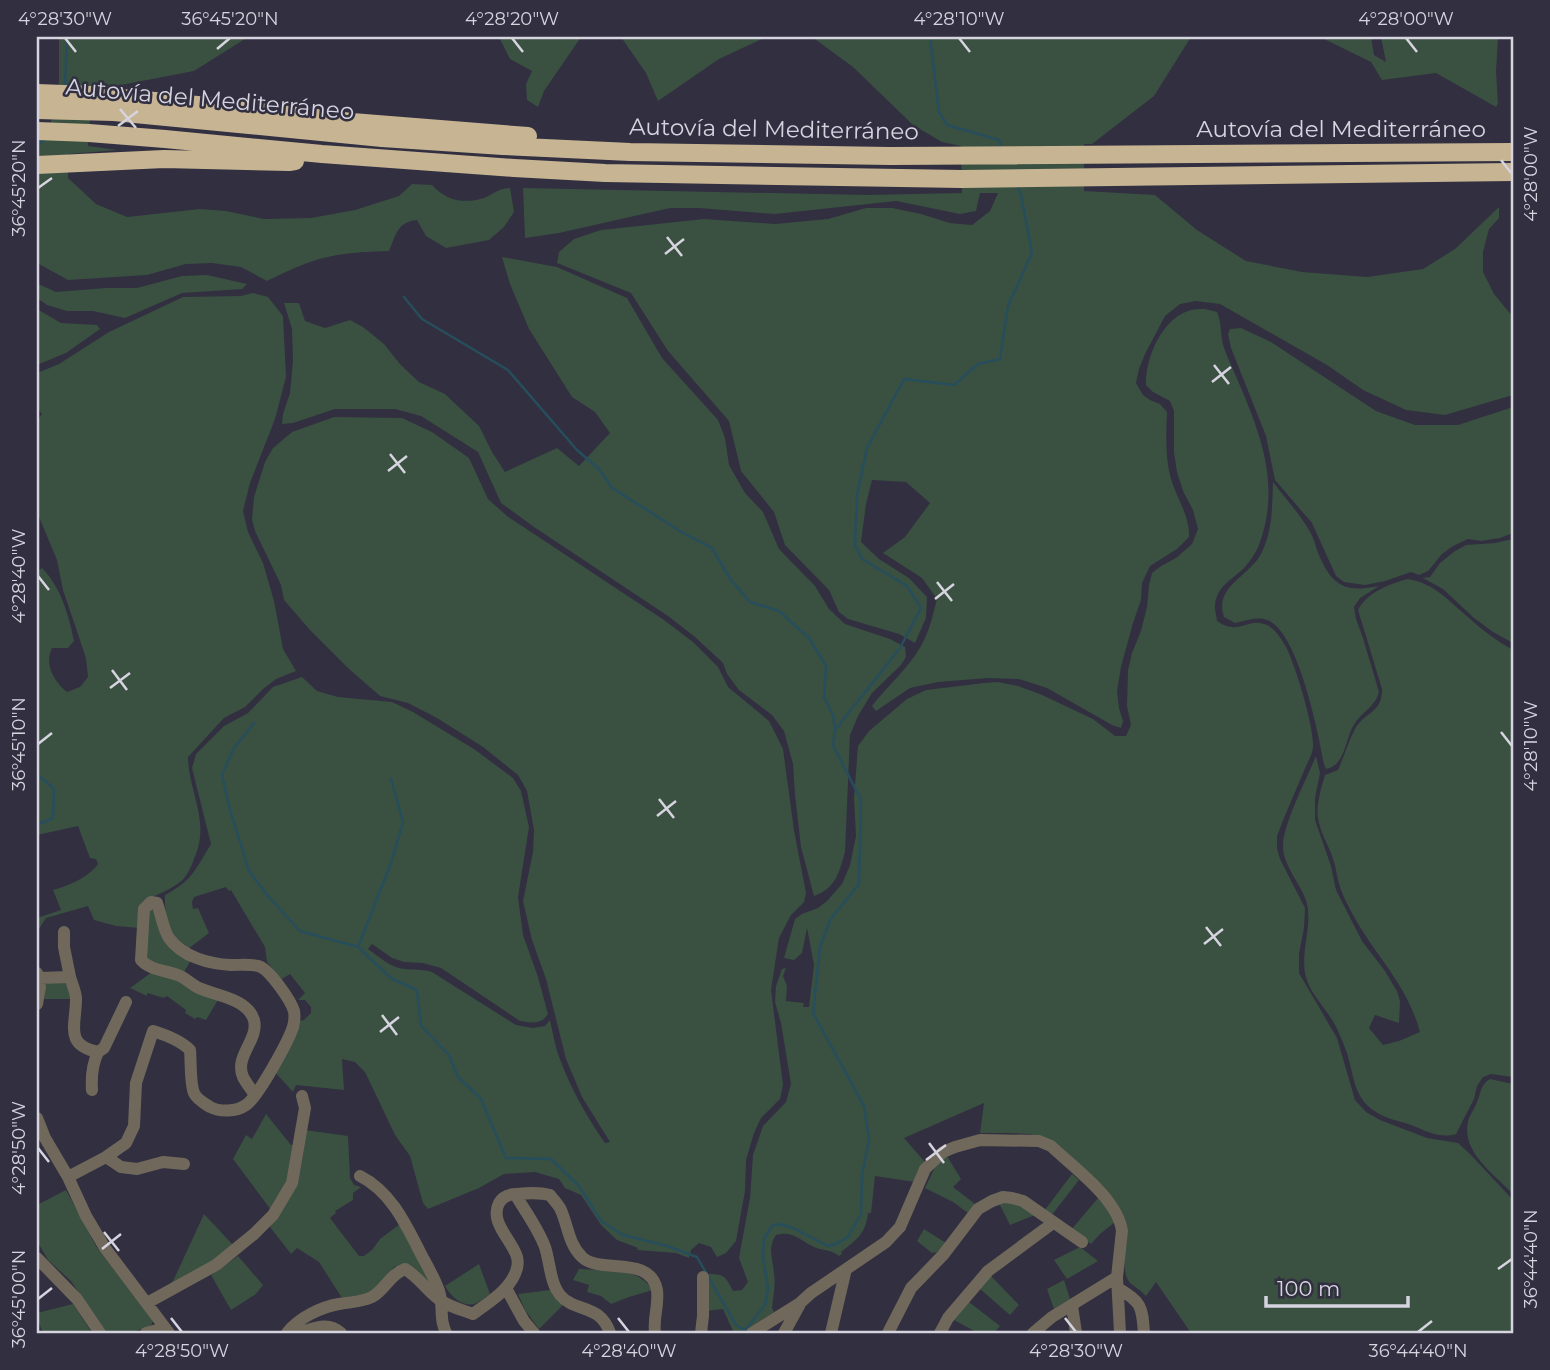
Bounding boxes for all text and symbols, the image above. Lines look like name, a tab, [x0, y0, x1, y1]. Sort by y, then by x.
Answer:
text: 4°28'30"W	[18, 8, 112, 30]
text: 36°45'20"N	[181, 8, 279, 30]
text: 4°28'20"W	[465, 8, 559, 30]
text: 4°28'10"W	[914, 8, 1004, 30]
text: 4°28'00"W	[1358, 8, 1454, 30]
street label: Autovía del Mediterráneo	[65, 72, 355, 126]
street label: Autovía del Mediterráneo	[629, 112, 919, 146]
street label: Autovía del Mediterráneo	[1196, 115, 1486, 143]
text: 4°28'00"W	[1520, 126, 1542, 222]
text: 36°45'20"N	[8, 139, 30, 237]
text: 4°28'40"W	[8, 529, 30, 623]
text: 36°45'10"N	[8, 697, 30, 791]
text: 4°28'10"W	[1520, 701, 1542, 791]
text: 4°28'50"W	[8, 1101, 30, 1195]
text: 36°44'40"N	[1520, 1209, 1542, 1309]
text: 36°45'00"N	[8, 1250, 30, 1348]
scale bar	[1266, 1265, 1408, 1309]
text: 100 m	[1277, 1276, 1340, 1301]
text: 4°28'50"W	[135, 1340, 229, 1362]
text: 4°28'40"W	[582, 1340, 676, 1362]
text: 4°28'30"W	[1029, 1340, 1123, 1362]
text: 36°44'40"N	[1368, 1340, 1468, 1362]

